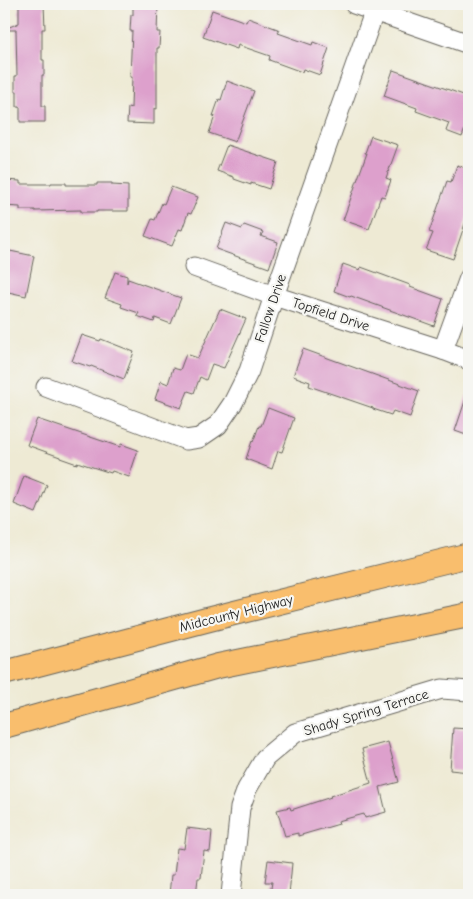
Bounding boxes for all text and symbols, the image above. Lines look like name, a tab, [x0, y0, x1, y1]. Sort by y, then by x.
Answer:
street label: Fallow Drive	[251, 272, 290, 345]
street label: Topfield Drive	[290, 294, 372, 335]
street label: Midcounty Highway	[178, 591, 295, 636]
street label: Shady Spring Terrace	[302, 685, 431, 740]

